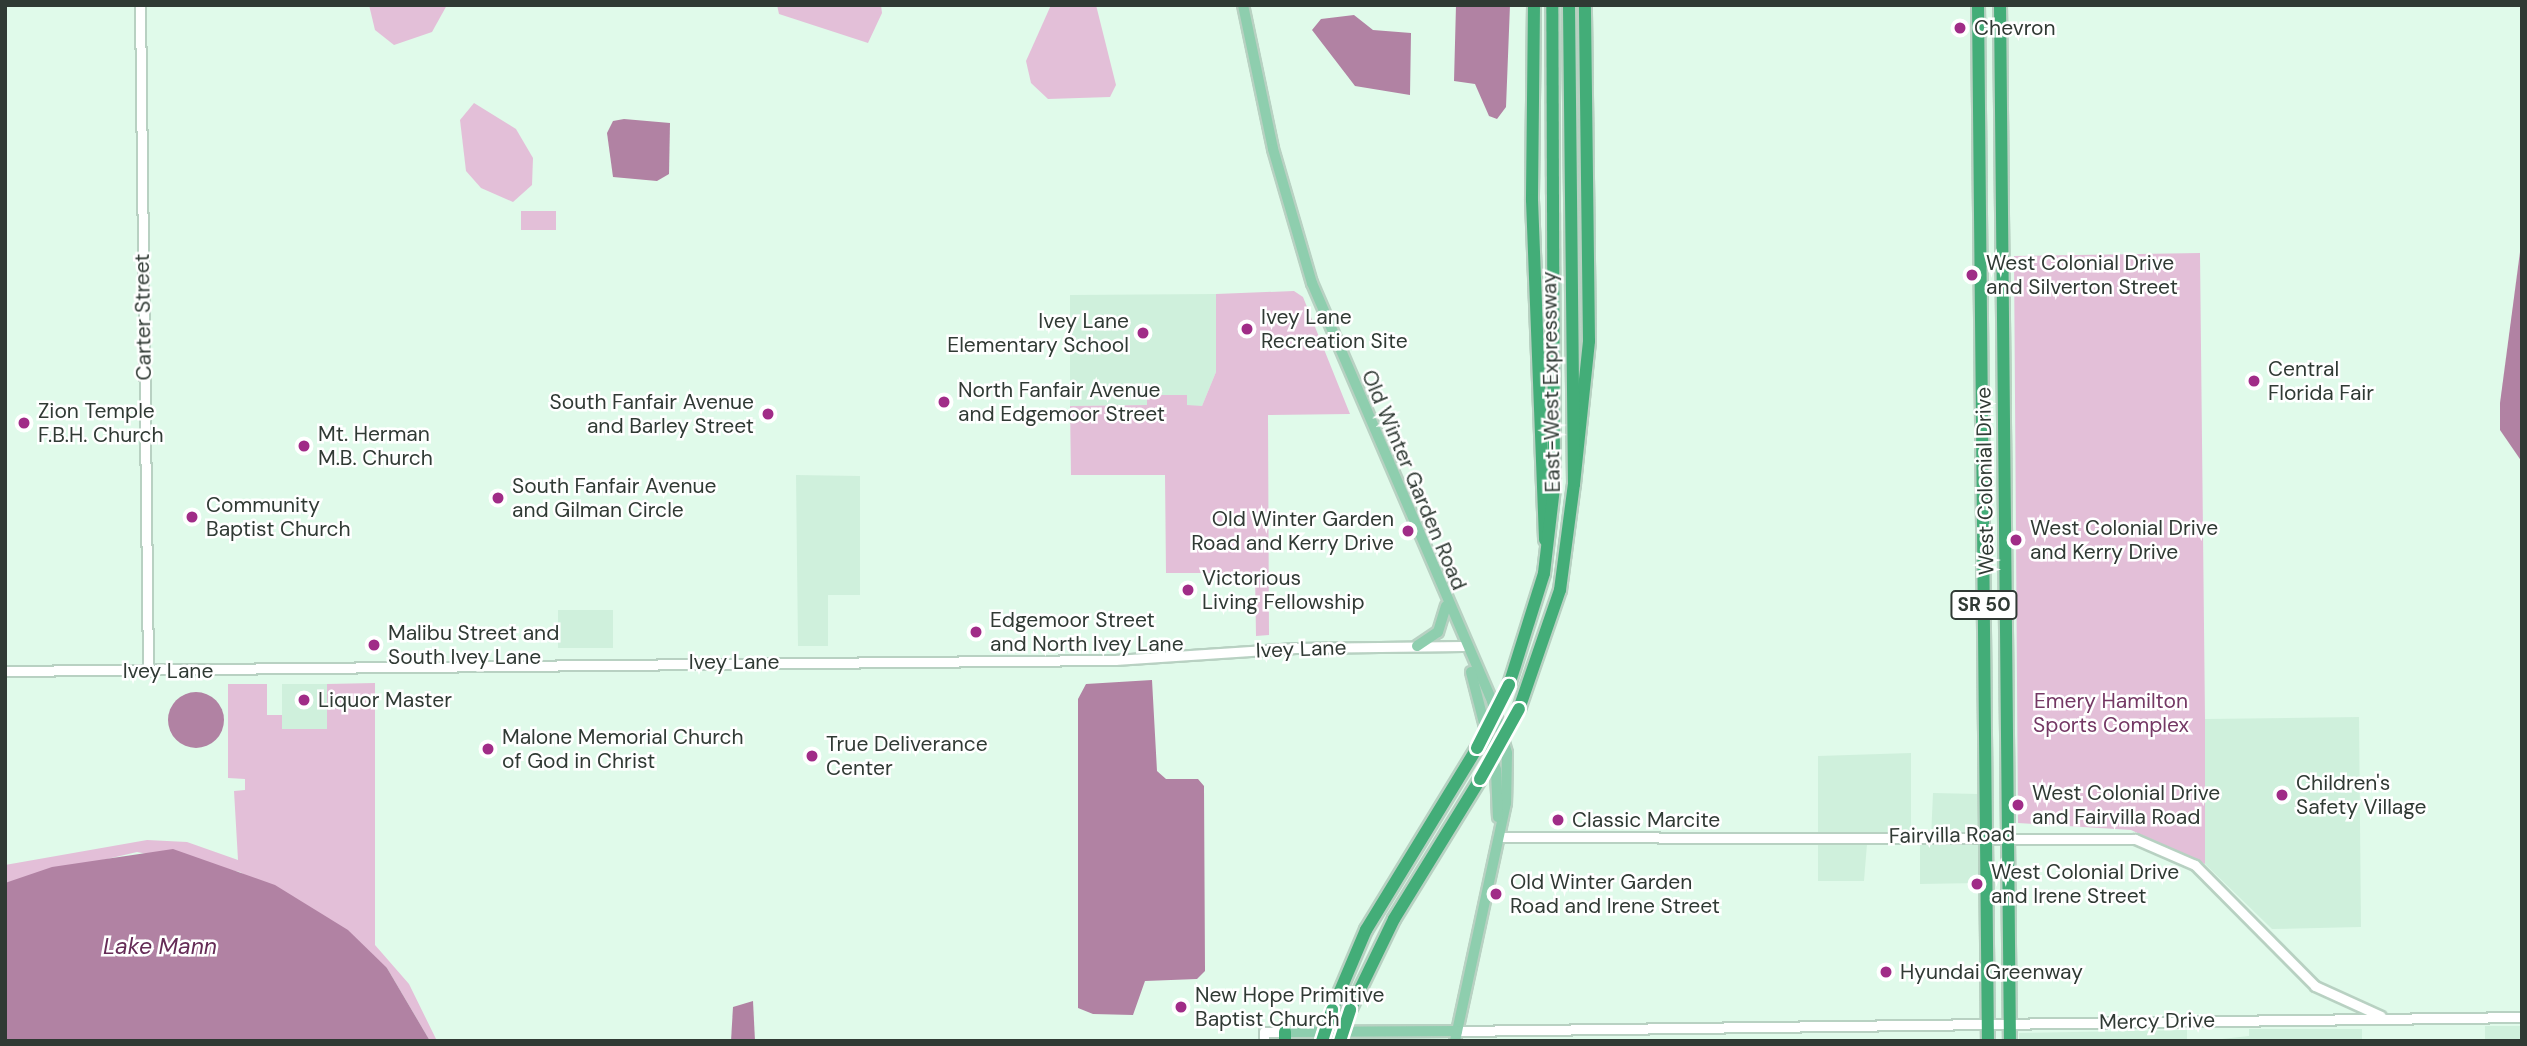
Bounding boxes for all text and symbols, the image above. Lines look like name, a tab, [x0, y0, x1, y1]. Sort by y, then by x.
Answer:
place label: Chevron	[1974, 15, 2056, 41]
marker: Chevron	[1952, 20, 1968, 36]
place label: West Colonial Drive and Silverton Street	[1986, 250, 2178, 300]
street label: Carter Street	[129, 253, 157, 381]
marker: West Colonial Drive and Silverton Street	[1964, 267, 1980, 283]
street label: East-West Expressway	[1536, 271, 1566, 493]
place label: Ivey Lane Recreation Site	[1261, 304, 1408, 354]
place label: Ivey Lane Elementary School	[947, 308, 1129, 358]
marker: Ivey Lane Recreation Site	[1239, 321, 1255, 337]
marker: Ivey Lane Elementary School	[1135, 325, 1151, 341]
place label: Central Florida Fair	[2268, 356, 2374, 406]
street label: Old Winter Garden Road	[1356, 366, 1472, 594]
marker: Central Florida Fair	[2246, 373, 2262, 389]
place label: North Fanfair Avenue and Edgemoor Street	[958, 377, 1165, 427]
street label: West Colonial Drive	[1971, 387, 1999, 575]
place label: South Fanfair Avenue and Barley Street	[550, 389, 754, 439]
marker: North Fanfair Avenue and Edgemoor Street	[936, 394, 952, 410]
place label: Zion Temple F.B.H. Church	[38, 398, 164, 448]
marker: South Fanfair Avenue and Barley Street	[760, 406, 776, 422]
marker: Zion Temple F.B.H. Church	[16, 415, 32, 431]
place label: Mt. Herman M.B. Church	[318, 421, 433, 471]
marker: Mt. Herman M.B. Church	[296, 438, 312, 454]
place label: South Fanfair Avenue and Gilman Circle	[512, 473, 716, 523]
marker: South Fanfair Avenue and Gilman Circle	[490, 490, 506, 506]
place label: Community Baptist Church	[206, 492, 351, 542]
place label: Old Winter Garden Road and Kerry Drive	[1191, 506, 1394, 556]
marker: Community Baptist Church	[184, 509, 200, 525]
place label: West Colonial Drive and Kerry Drive	[2030, 515, 2218, 565]
marker: Old Winter Garden Road and Kerry Drive	[1400, 523, 1416, 539]
marker: West Colonial Drive and Kerry Drive	[2008, 532, 2024, 548]
place label: Victorious Living Fellowship	[1202, 565, 1365, 615]
marker: Victorious Living Fellowship	[1180, 582, 1196, 598]
road number: SR 50	[1949, 590, 2019, 620]
place label: Edgemoor Street and North Ivey Lane	[990, 607, 1184, 657]
place label: Malibu Street and South Ivey Lane	[388, 620, 559, 670]
marker: Edgemoor Street and North Ivey Lane	[968, 624, 984, 640]
street label: Ivey Lane	[1255, 635, 1347, 663]
marker: Malibu Street and South Ivey Lane	[366, 637, 382, 653]
street label: Ivey Lane	[689, 649, 779, 675]
street label: Ivey Lane	[123, 658, 213, 684]
place label: Liquor Master	[318, 687, 452, 713]
park label: Emery Hamilton Sports Complex	[2033, 688, 2189, 738]
marker: Liquor Master	[296, 692, 312, 708]
place label: Malone Memorial Church of God in Christ	[502, 724, 744, 774]
place label: True Deliverance Center	[826, 731, 988, 781]
marker: Malone Memorial Church of God in Christ	[480, 741, 496, 757]
marker: True Deliverance Center	[804, 748, 820, 764]
place label: Children's Safety Village	[2296, 770, 2426, 820]
place label: West Colonial Drive and Fairvilla Road	[2032, 780, 2220, 830]
marker: Children's Safety Village	[2274, 787, 2290, 803]
marker: West Colonial Drive and Fairvilla Road	[2010, 797, 2026, 813]
place label: Classic Marcite	[1572, 807, 1720, 833]
marker: Classic Marcite	[1550, 812, 1566, 828]
street label: Fairvilla Road	[1889, 821, 2015, 849]
place label: West Colonial Drive and Irene Street	[1991, 859, 2179, 909]
place label: Old Winter Garden Road and Irene Street	[1510, 869, 1720, 919]
marker: West Colonial Drive and Irene Street	[1969, 876, 1985, 892]
marker: Old Winter Garden Road and Irene Street	[1488, 886, 1504, 902]
water label: Lake Mann	[103, 932, 217, 960]
place label: Hyundai Greenway	[1900, 959, 2083, 985]
marker: Hyundai Greenway	[1878, 964, 1894, 980]
place label: New Hope Primitive Baptist Church	[1195, 982, 1385, 1032]
marker: New Hope Primitive Baptist Church	[1173, 999, 1189, 1015]
street label: Mercy Drive	[2099, 1007, 2215, 1035]

